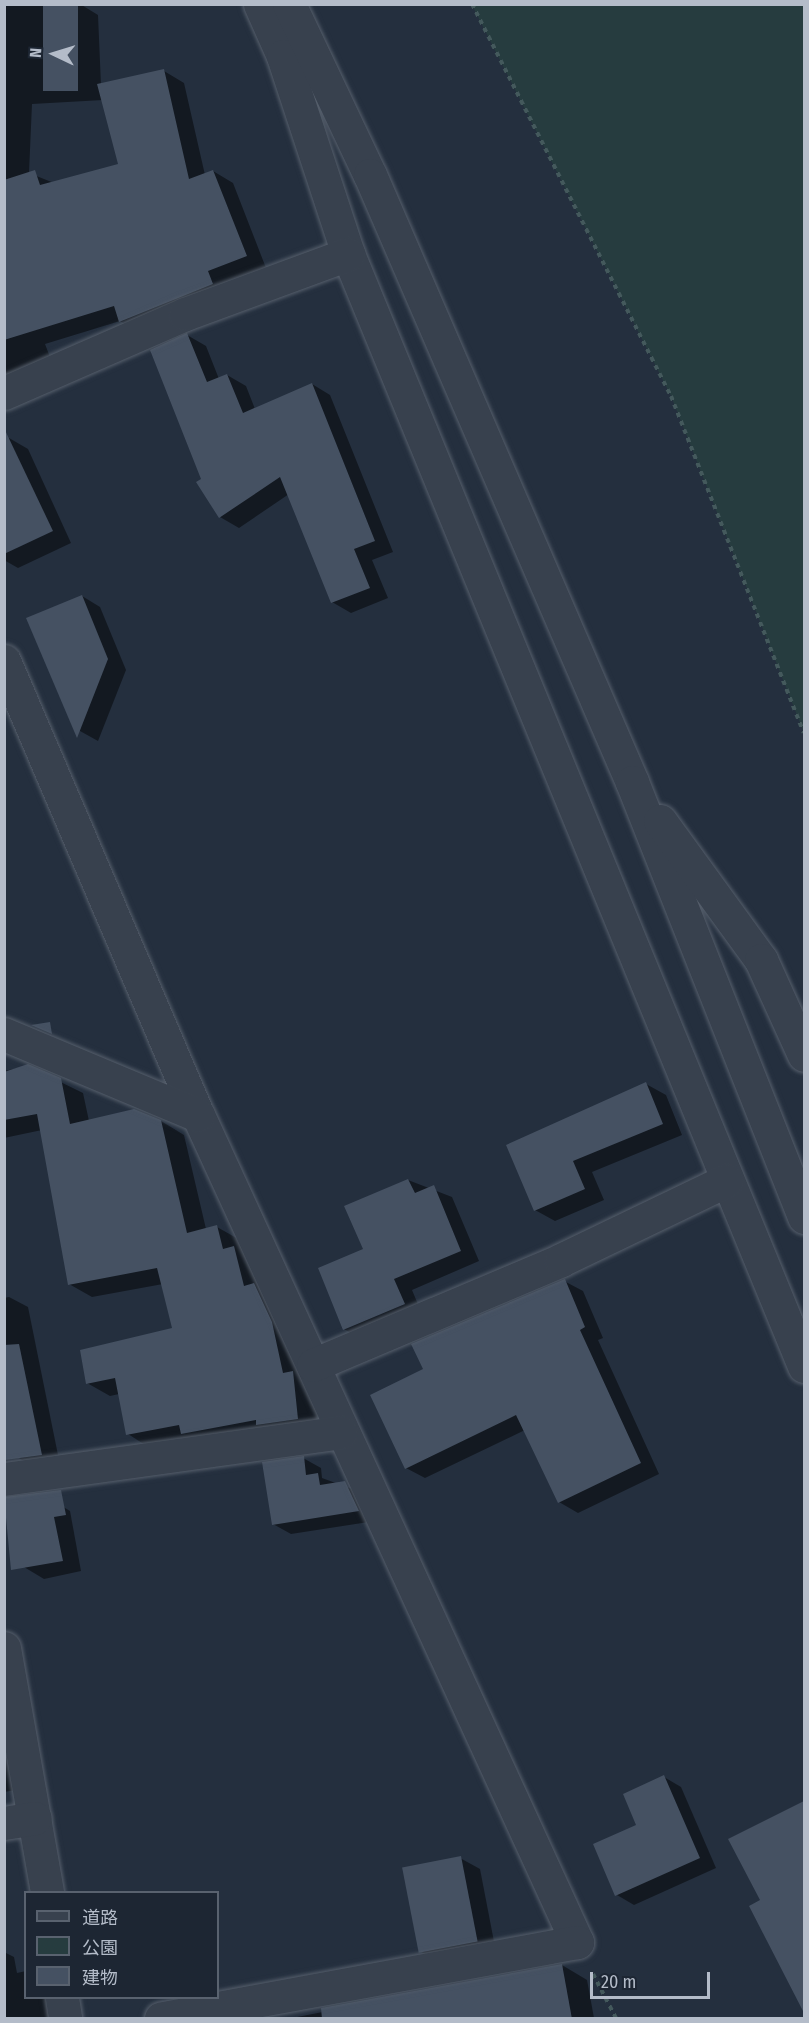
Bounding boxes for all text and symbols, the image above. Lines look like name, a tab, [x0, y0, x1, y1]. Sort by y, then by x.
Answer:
north arrow	[24, 24, 84, 84]
text: N	[26, 47, 45, 58]
legend	[24, 1891, 219, 1999]
text: 道路	[82, 1907, 118, 1929]
text: 公園	[82, 1937, 118, 1959]
scale bar	[593, 1960, 713, 1998]
text: 建物	[82, 1967, 118, 1989]
text: 20 m	[601, 1971, 636, 1993]

